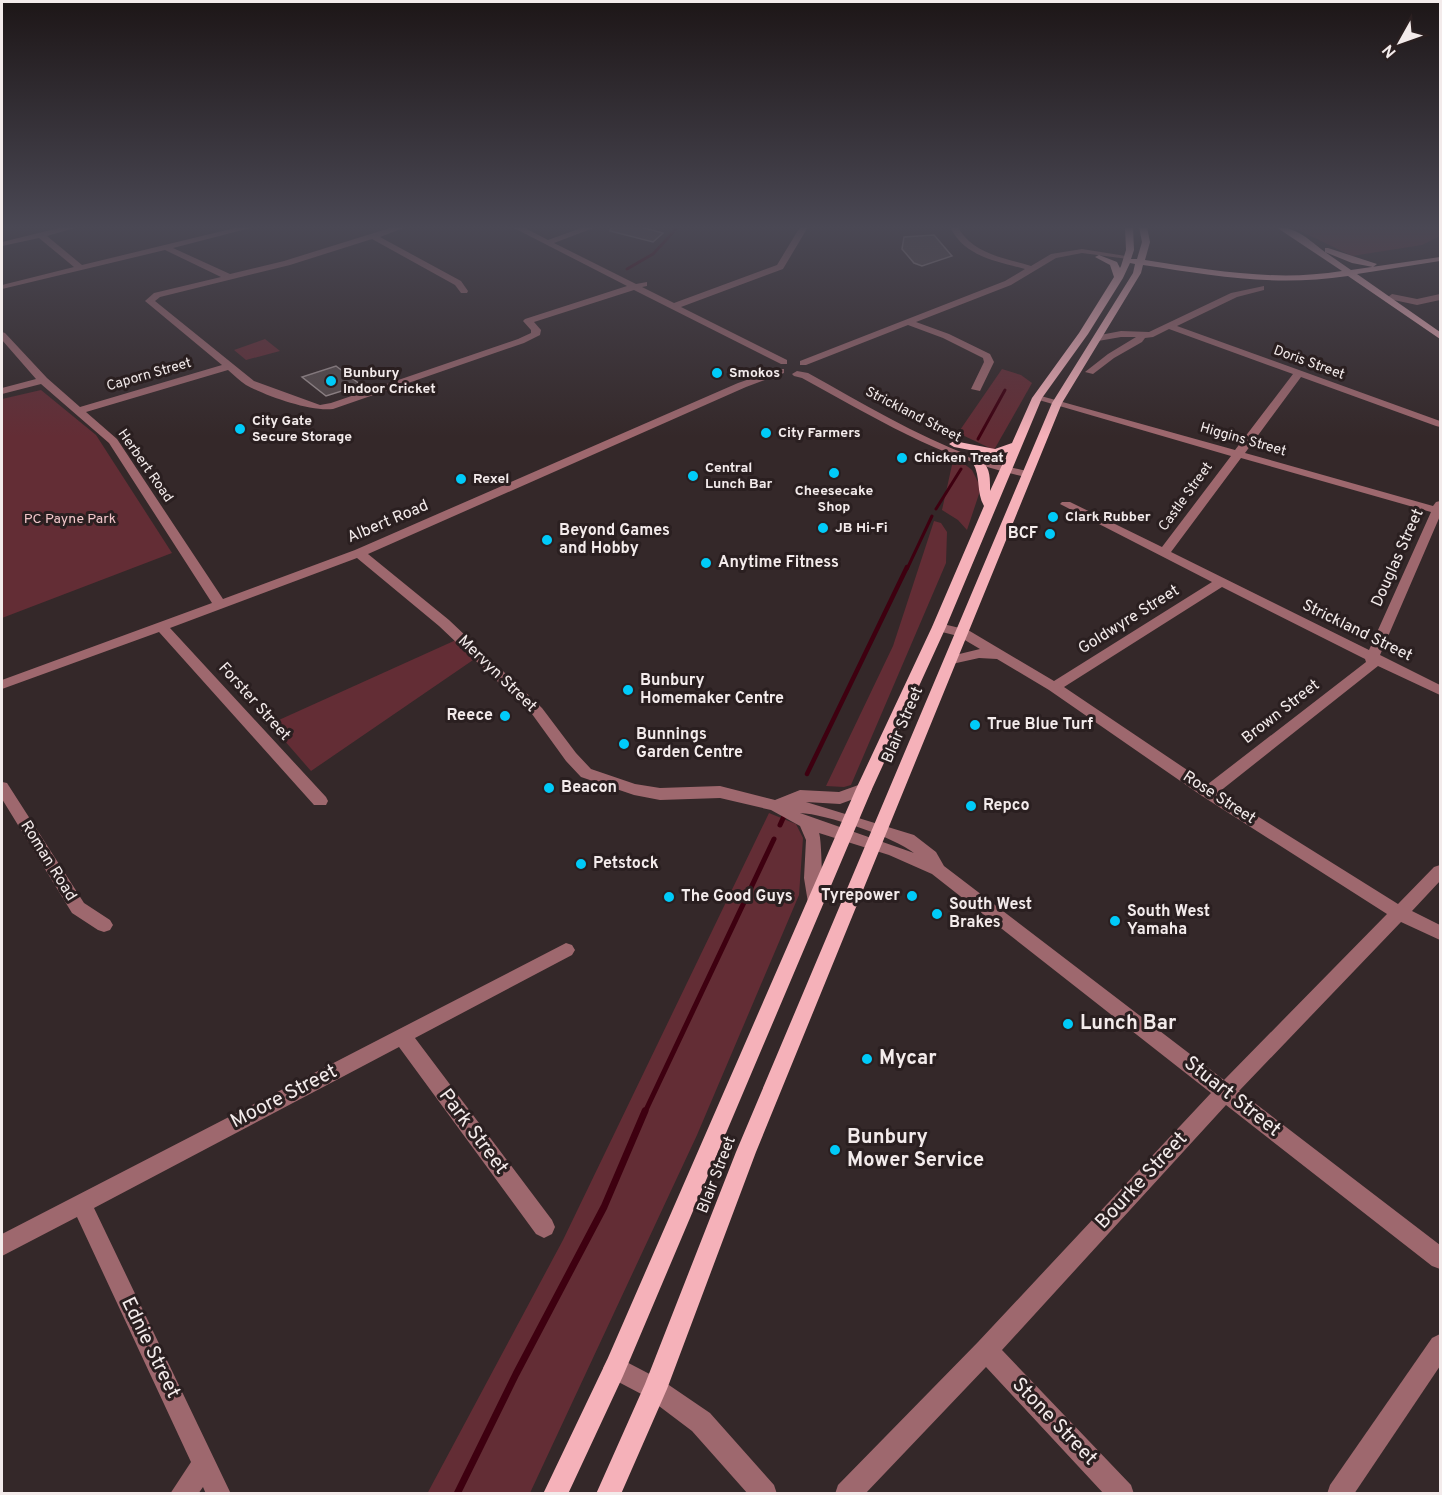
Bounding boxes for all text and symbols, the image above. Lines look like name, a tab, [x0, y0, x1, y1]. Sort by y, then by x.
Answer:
north arrow	[1370, 12, 1430, 72]
text: N	[1379, 40, 1401, 61]
street label: Doris Street	[1271, 342, 1347, 384]
street label: Caporn Street	[105, 355, 193, 395]
place label: Bunbury Indoor Cricket	[343, 365, 436, 398]
place label: Smokos	[729, 365, 780, 382]
marker: Smokos	[710, 366, 724, 380]
marker: Bunbury Indoor Cricket	[324, 374, 338, 388]
street label: Strickland Street	[862, 384, 964, 446]
place label: City Gate Secure Storage	[252, 413, 352, 446]
street label: Higgins Street	[1198, 420, 1288, 460]
marker: City Gate Secure Storage	[233, 422, 247, 436]
place label: City Farmers	[778, 425, 861, 442]
street label: Herbert Road	[114, 426, 176, 506]
marker: City Farmers	[759, 426, 773, 440]
place label: Chicken Treat	[914, 450, 1004, 467]
marker: Chicken Treat	[895, 451, 909, 465]
street label: Castle Street	[1155, 459, 1217, 535]
place label: Central Lunch Bar	[705, 460, 773, 493]
marker: Cheesecake Shop	[827, 466, 841, 480]
marker: Central Lunch Bar	[686, 469, 700, 483]
place label: Rexel	[473, 471, 509, 488]
marker: Rexel	[454, 472, 468, 486]
place label: Cheesecake Shop	[795, 483, 873, 516]
street label: Albert Road	[344, 496, 432, 548]
street label: Douglas Street	[1367, 506, 1429, 610]
place label: Clark Rubber	[1065, 509, 1151, 526]
marker: Clark Rubber	[1046, 510, 1060, 524]
park label: PC Payne Park	[24, 511, 116, 528]
place label: JB Hi-Fi	[835, 520, 888, 537]
place label: Beyond Games and Hobby	[559, 521, 670, 559]
marker: JB Hi-Fi	[816, 521, 830, 535]
place label: BCF	[1008, 524, 1038, 544]
marker: BCF	[1043, 527, 1057, 541]
marker: Beyond Games and Hobby	[540, 533, 554, 547]
place label: Anytime Fitness	[718, 553, 839, 573]
marker: Anytime Fitness	[699, 556, 713, 570]
street label: Goldwyre Street	[1075, 581, 1183, 659]
street label: Strickland Street	[1299, 596, 1415, 666]
street label: Mervyn Street	[453, 631, 541, 717]
street label: Forster Street	[214, 659, 294, 745]
place label: Bunbury Homemaker Centre	[640, 671, 784, 709]
street label: Brown Street	[1238, 675, 1324, 749]
marker: Bunbury Homemaker Centre	[621, 683, 635, 697]
street label: Blair Street	[878, 684, 928, 766]
place label: Reece	[447, 706, 493, 726]
marker: Reece	[498, 709, 512, 723]
place label: True Blue Turf	[987, 715, 1093, 735]
marker: True Blue Turf	[968, 718, 982, 732]
place label: Bunnings Garden Centre	[636, 725, 743, 763]
marker: Bunnings Garden Centre	[617, 737, 631, 751]
street label: Rose Street	[1179, 767, 1259, 829]
place label: Beacon	[561, 778, 617, 798]
marker: Beacon	[542, 781, 556, 795]
place label: Repco	[983, 796, 1030, 816]
marker: Repco	[964, 799, 978, 813]
street label: Roman Road	[15, 817, 81, 905]
place label: Petstock	[593, 854, 659, 874]
marker: Petstock	[574, 857, 588, 871]
place label: Tyrepower	[821, 886, 900, 906]
place label: The Good Guys	[681, 887, 793, 907]
marker: Tyrepower	[905, 889, 919, 903]
marker: The Good Guys	[662, 890, 676, 904]
place label: South West Brakes	[949, 895, 1032, 933]
place label: South West Yamaha	[1127, 902, 1210, 940]
marker: South West Brakes	[930, 907, 944, 921]
marker: South West Yamaha	[1108, 914, 1122, 928]
place label: Lunch Bar	[1080, 1011, 1177, 1037]
marker: Lunch Bar	[1061, 1017, 1075, 1031]
place label: Mycar	[879, 1046, 937, 1072]
street label: Stuart Street	[1178, 1051, 1286, 1143]
marker: Mycar	[860, 1052, 874, 1066]
street label: Moore Street	[226, 1059, 342, 1135]
street label: Park Street	[432, 1084, 514, 1180]
place label: Bunbury Mower Service	[847, 1125, 984, 1174]
street label: Bourke Street	[1090, 1127, 1194, 1235]
street label: Blair Street	[693, 1134, 741, 1216]
marker: Bunbury Mower Service	[828, 1143, 842, 1157]
street label: Ednie Street	[114, 1293, 186, 1403]
street label: Stone Street	[1006, 1373, 1102, 1471]

